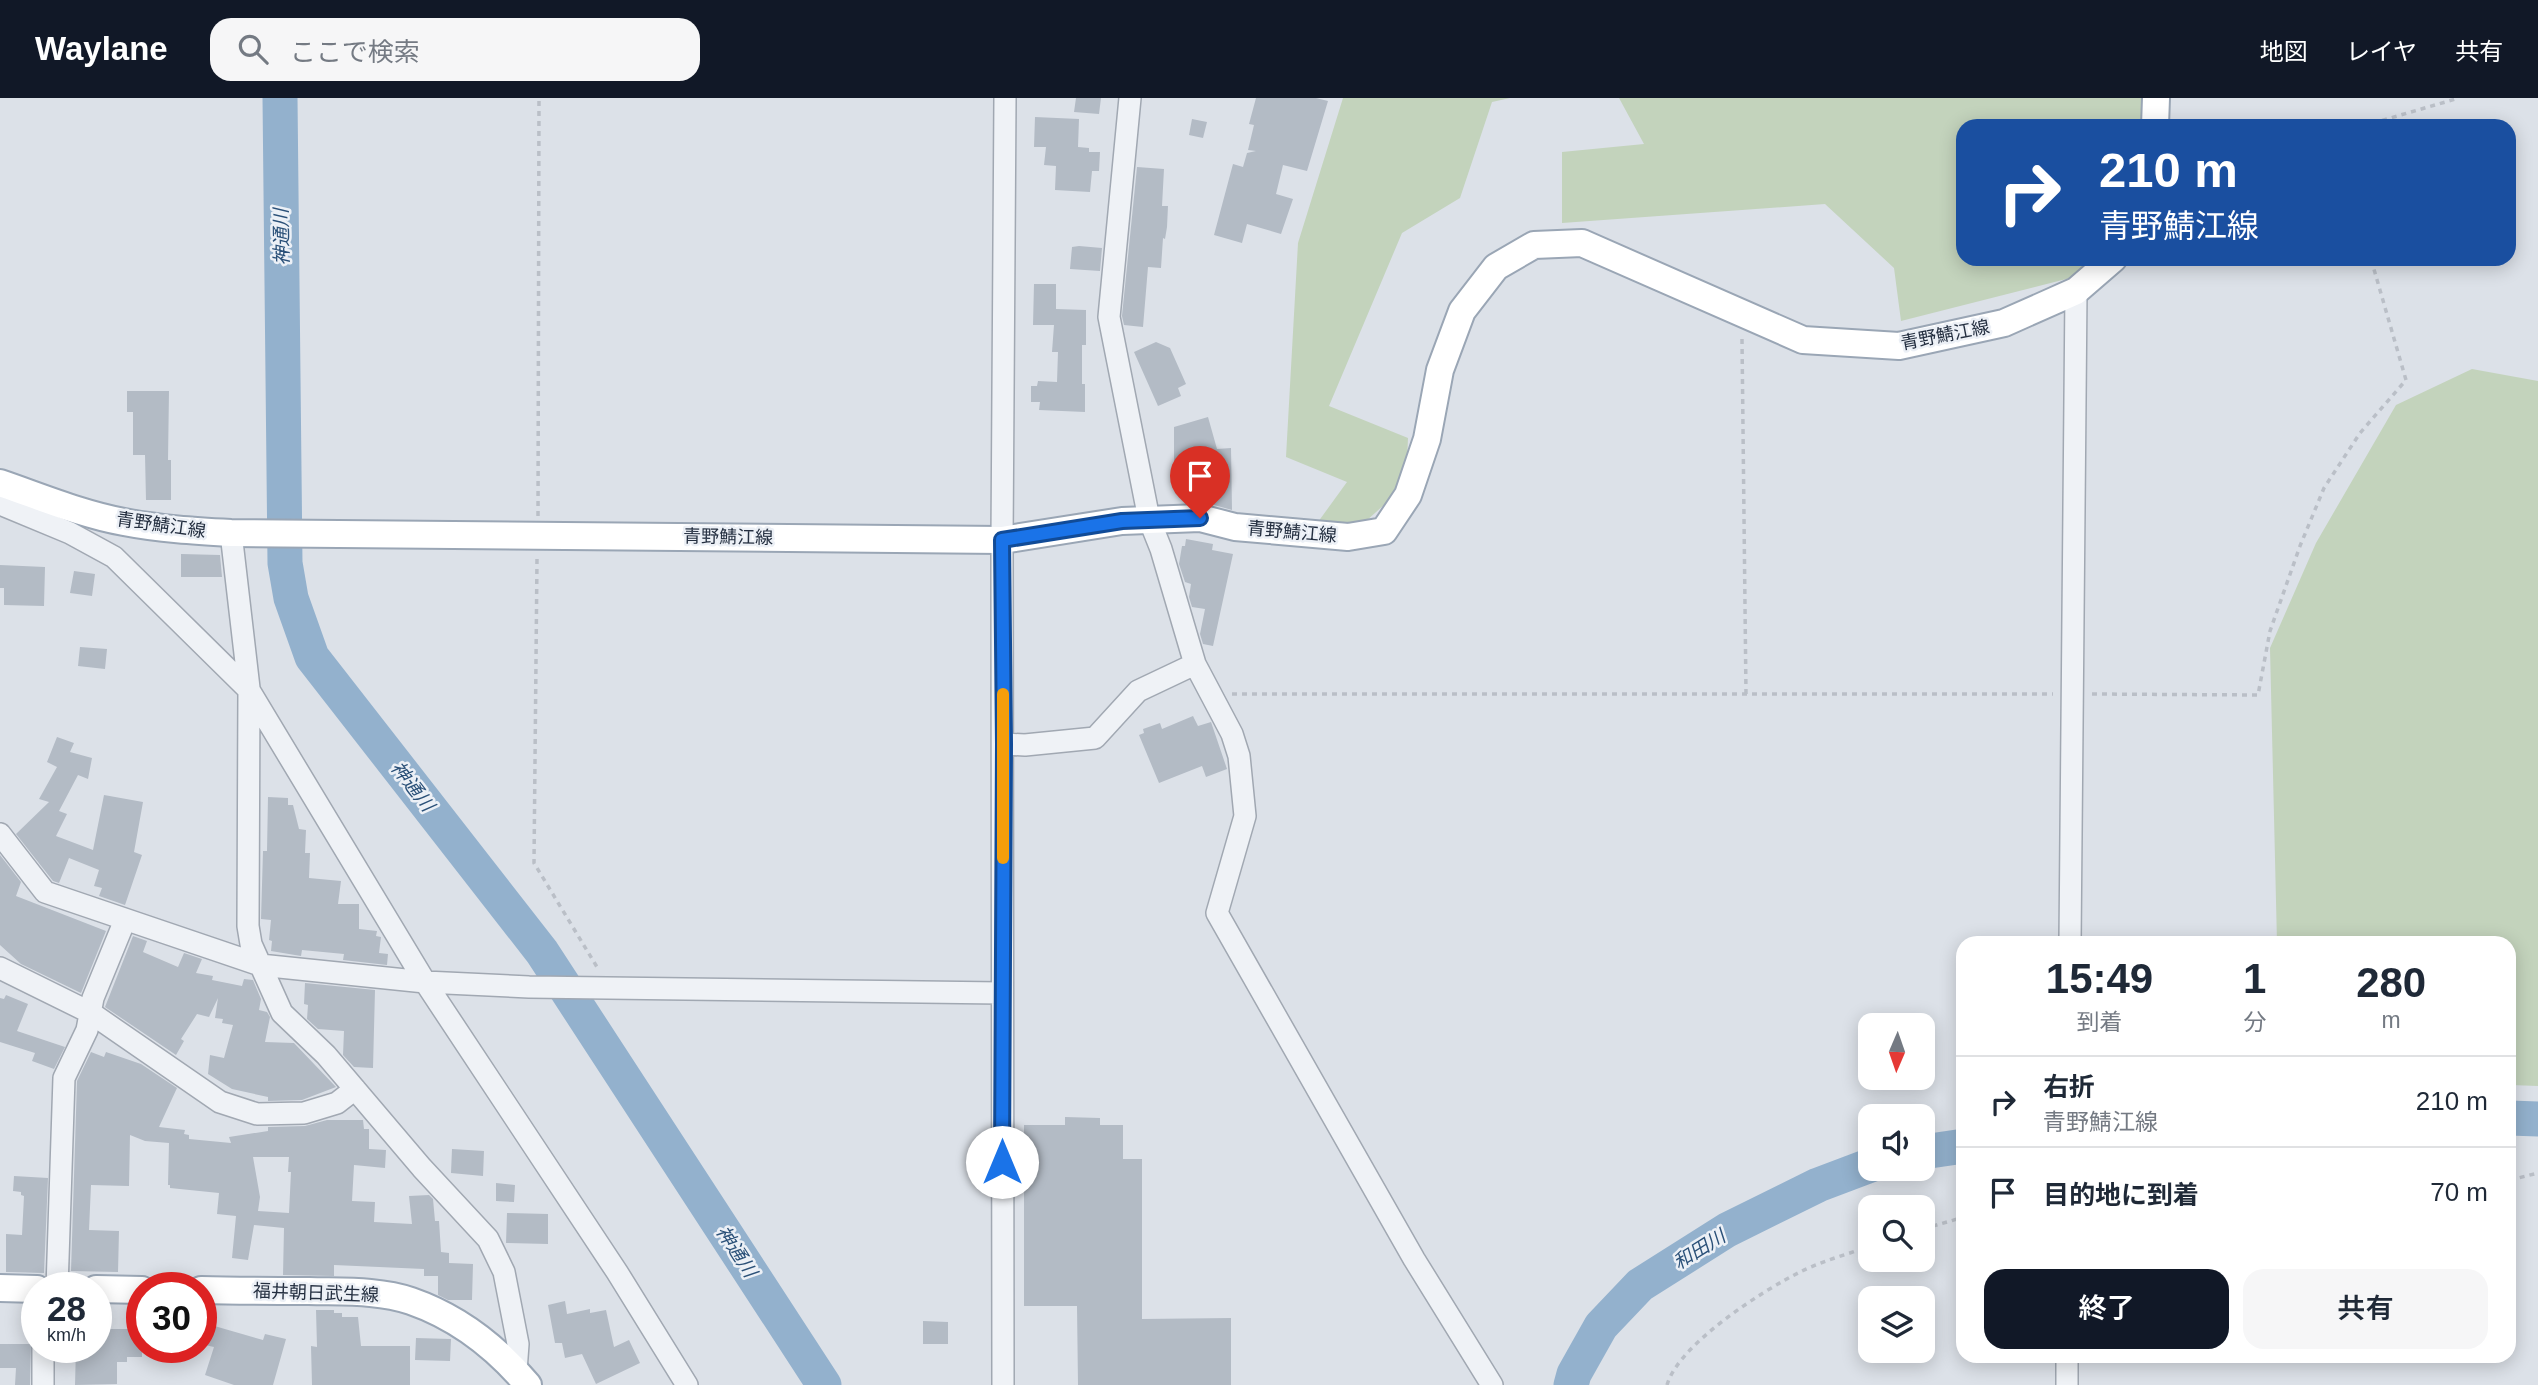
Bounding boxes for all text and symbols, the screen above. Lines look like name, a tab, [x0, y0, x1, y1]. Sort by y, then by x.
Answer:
search box	[210, 18, 700, 81]
text: Waylane	[35, 30, 168, 67]
icon: search	[234, 30, 272, 68]
text: ここで検索	[290, 37, 420, 67]
text: 地図	[2260, 38, 2308, 65]
text: レイヤ	[2346, 38, 2417, 65]
text: 共有	[2455, 38, 2503, 65]
text: 210 m	[2099, 143, 2238, 197]
icon: right	[1984, 147, 2075, 238]
water label: 神通川	[270, 206, 292, 266]
text: 青野鯖江線	[2099, 208, 2259, 244]
street label: 青野鯖江線	[1899, 317, 1991, 353]
pin	[1170, 446, 1230, 518]
icon: arrive	[1181, 457, 1219, 495]
street label: 青野鯖江線	[115, 509, 207, 541]
street label: 青野鯖江線	[1246, 518, 1338, 546]
street label: 青野鯖江線	[683, 526, 773, 548]
water label: 神通川	[387, 757, 440, 817]
text: 15:49	[2046, 955, 2153, 1002]
text: 1	[2243, 955, 2266, 1002]
text: 280	[2356, 959, 2426, 1006]
text: m	[2382, 1007, 2401, 1033]
text: 到着	[2076, 1009, 2122, 1035]
text: 分	[2243, 1009, 2266, 1035]
north arrow	[1858, 1013, 1936, 1090]
map controls	[1858, 1013, 1935, 1363]
text: 右折	[2043, 1072, 2095, 1102]
icon: right	[1984, 1083, 2022, 1121]
text: 210 m	[2416, 1086, 2488, 1116]
button: sound	[1858, 1104, 1935, 1181]
text: 青野鯖江線	[2043, 1109, 2158, 1135]
position arrow	[965, 1125, 1039, 1199]
icon: arrive	[1984, 1174, 2022, 1212]
text: 70 m	[2430, 1177, 2488, 1207]
text: 目的地に到着	[2043, 1180, 2199, 1210]
button: search	[1858, 1195, 1935, 1272]
water label: 神通川	[712, 1222, 762, 1283]
water label: 和田川	[1670, 1224, 1731, 1273]
button: 終了	[1984, 1269, 2229, 1349]
button: 共有	[2243, 1269, 2488, 1349]
speed limit sign: 30	[126, 1272, 217, 1363]
street label: 福井朝日武生線	[253, 1281, 379, 1305]
button: layers	[1858, 1286, 1935, 1363]
text: 28	[47, 1289, 86, 1328]
text: km/h	[47, 1325, 86, 1345]

